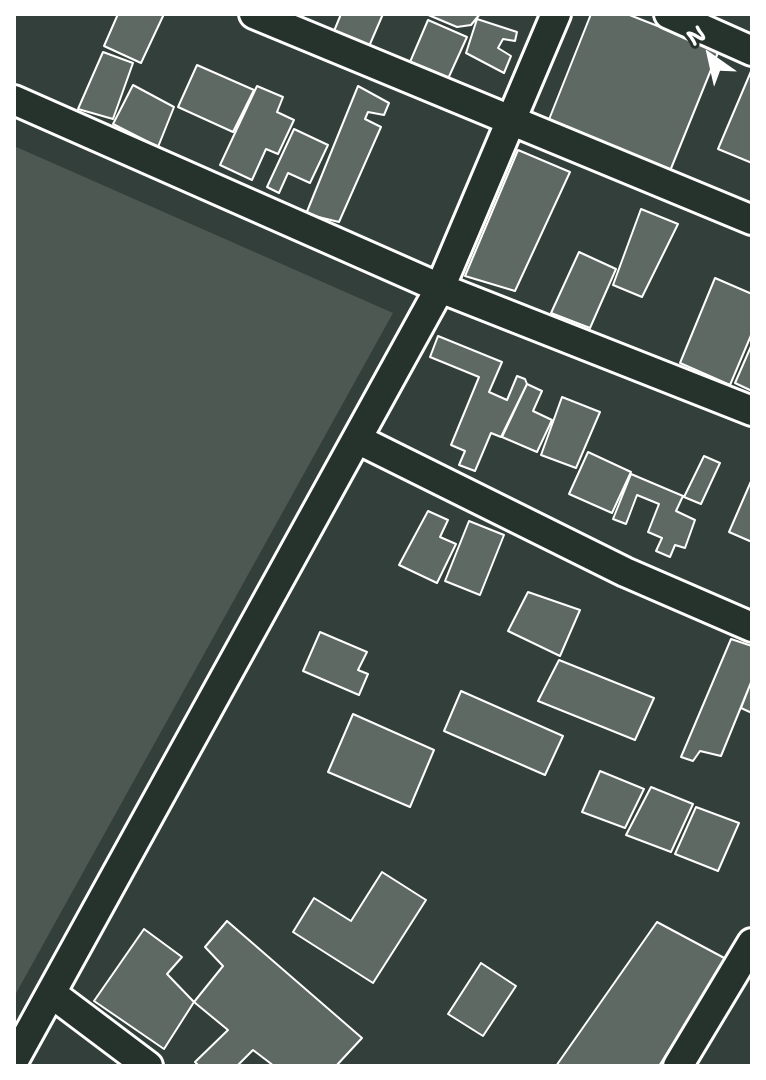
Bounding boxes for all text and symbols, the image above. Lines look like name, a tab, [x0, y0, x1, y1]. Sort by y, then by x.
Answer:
north arrow	[670, 16, 750, 96]
text: N	[681, 19, 712, 53]

